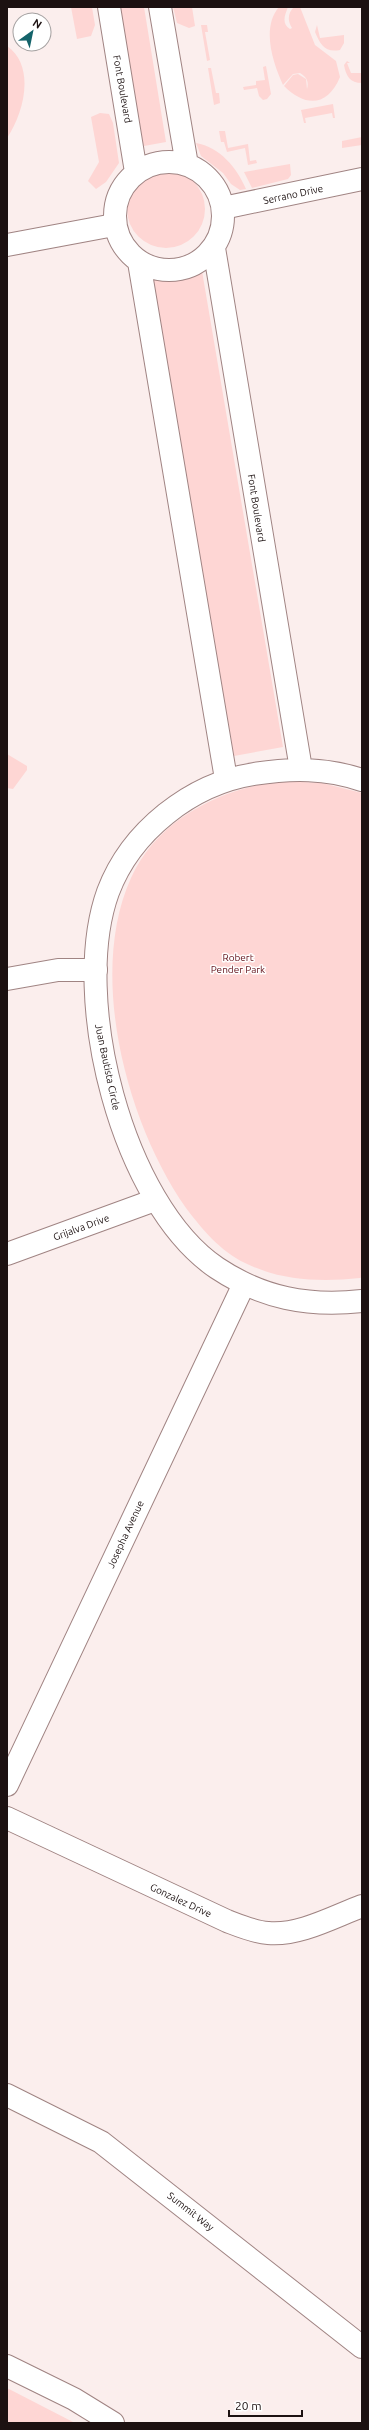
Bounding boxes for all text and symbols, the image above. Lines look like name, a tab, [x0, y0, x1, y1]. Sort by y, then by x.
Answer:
north arrow	[12, 12, 52, 52]
text: N	[31, 16, 44, 31]
street label: Font Boulevard	[111, 54, 134, 124]
street label: Serrano Drive	[262, 183, 324, 206]
street label: Font Boulevard	[246, 473, 267, 543]
park label: Robert Pender Park	[211, 952, 265, 975]
street label: Juan Bautista Circle	[93, 1023, 122, 1111]
street label: Grijalva Drive	[52, 1212, 111, 1243]
street label: Josepha Avenue	[105, 1499, 146, 1570]
street label: Gonzalez Drive	[148, 1881, 213, 1920]
street label: Summit Way	[165, 2190, 216, 2233]
scale bar	[229, 2392, 302, 2418]
text: 20 m	[235, 2399, 262, 2412]

